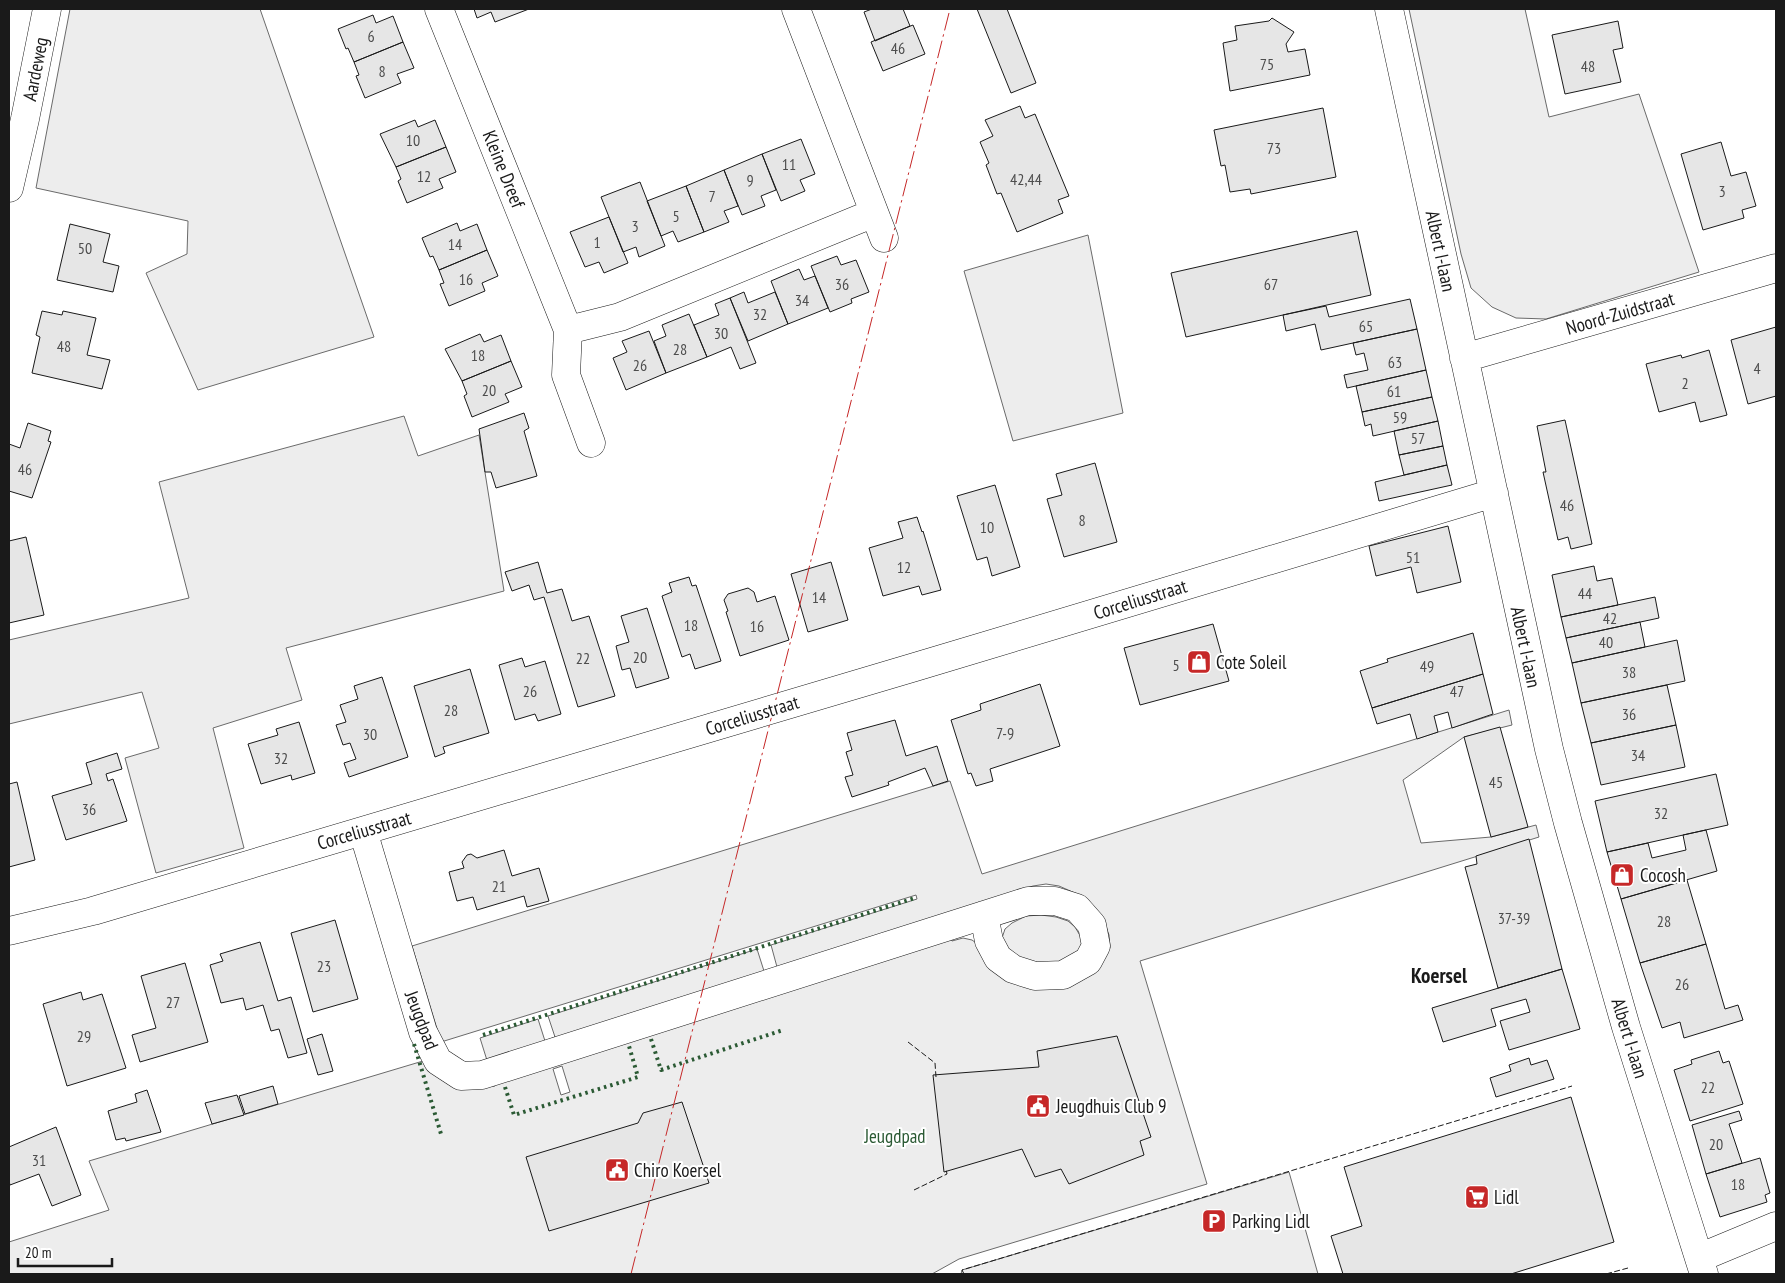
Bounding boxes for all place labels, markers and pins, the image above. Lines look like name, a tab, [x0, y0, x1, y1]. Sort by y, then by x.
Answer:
shop icon: Cote Soleil	[1186, 649, 1212, 675]
place label: Cote Soleil	[1216, 650, 1287, 674]
shop icon: Cocosh	[1609, 862, 1635, 888]
place label: Cocosh	[1640, 863, 1686, 887]
public building icon: Jeugdhuis Club 9	[1025, 1093, 1051, 1119]
place label: Jeugdhuis Club 9	[1055, 1094, 1167, 1118]
public building icon: Chiro Koersel	[604, 1157, 630, 1183]
place label: Chiro Koersel	[634, 1158, 722, 1182]
supermarket icon: Lidl	[1464, 1184, 1490, 1210]
place label: Lidl	[1494, 1185, 1519, 1209]
parking icon: Parking Lidl	[1201, 1208, 1227, 1234]
place label: Parking Lidl	[1232, 1209, 1310, 1233]

